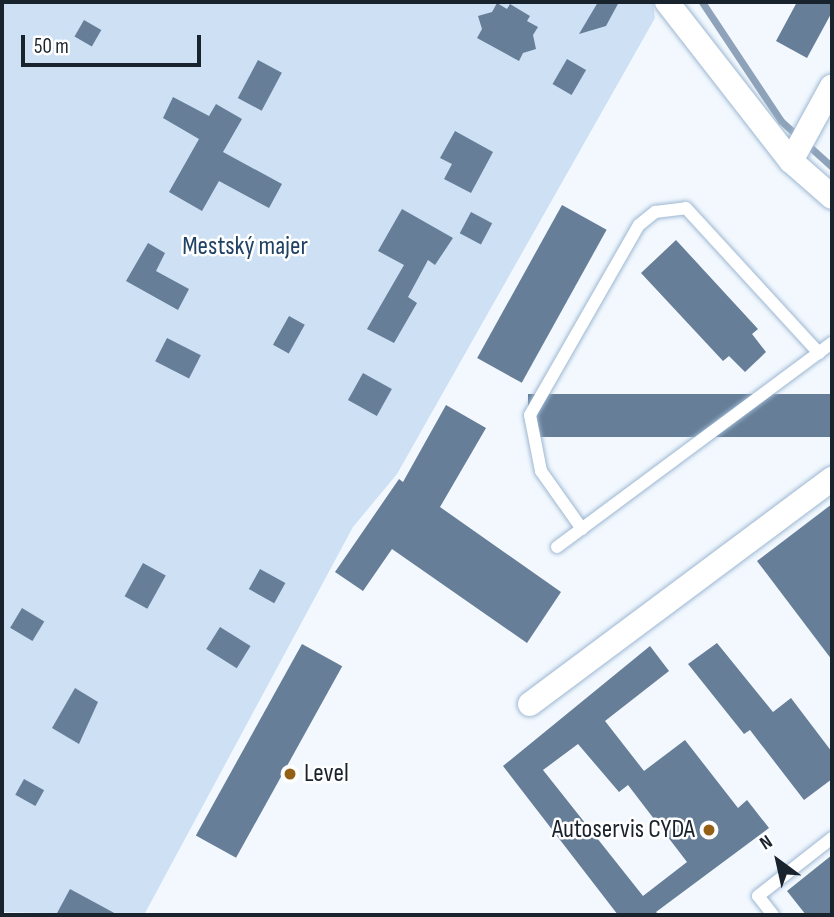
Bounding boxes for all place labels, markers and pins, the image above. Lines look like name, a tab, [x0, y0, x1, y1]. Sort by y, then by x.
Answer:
place label: Level	[304, 758, 349, 790]
marker: Level	[282, 766, 298, 782]
place label: Autoservis CYDA	[552, 814, 695, 846]
marker: Autoservis CYDA	[701, 822, 717, 838]

